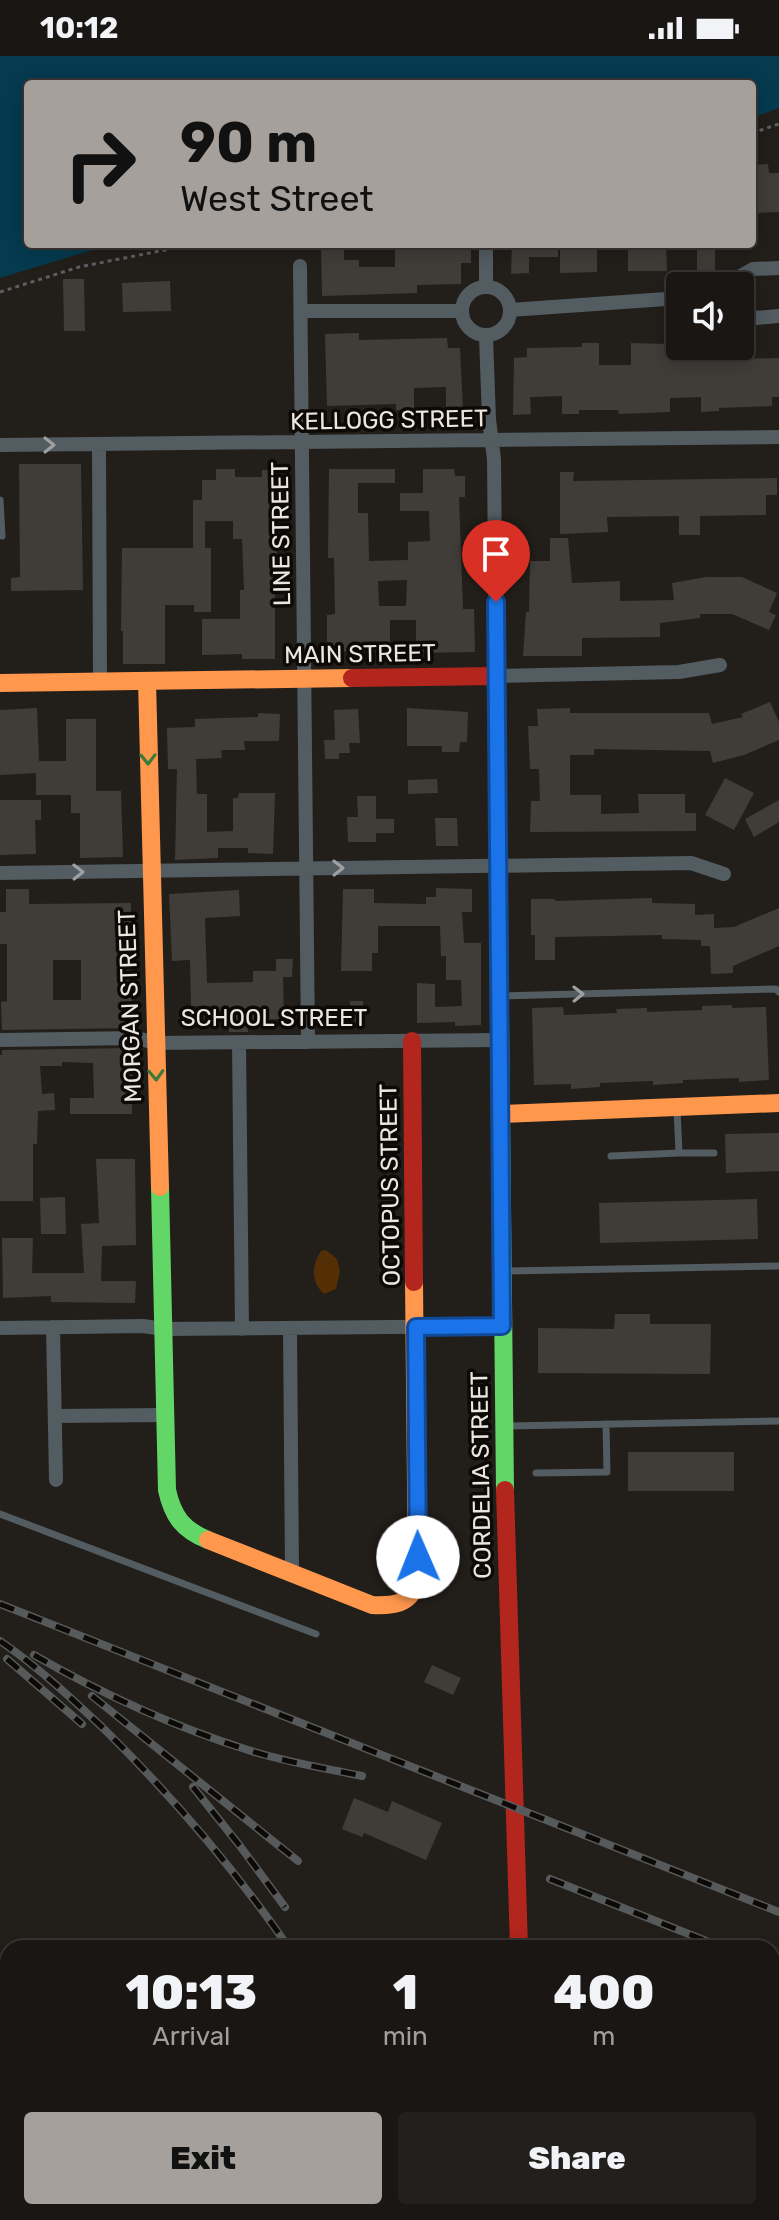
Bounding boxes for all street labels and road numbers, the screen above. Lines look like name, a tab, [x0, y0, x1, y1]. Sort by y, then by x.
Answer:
street label: KELLOGG STREET	[290, 404, 488, 436]
street label: LINE STREET	[266, 461, 296, 606]
street label: MAIN STREET	[284, 639, 436, 669]
street label: MORGAN STREET	[113, 909, 147, 1103]
street label: SCHOOL STREET	[181, 1004, 367, 1032]
street label: OCTOPUS STREET	[374, 1083, 406, 1286]
street label: CORDELIA STREET	[465, 1371, 497, 1579]

